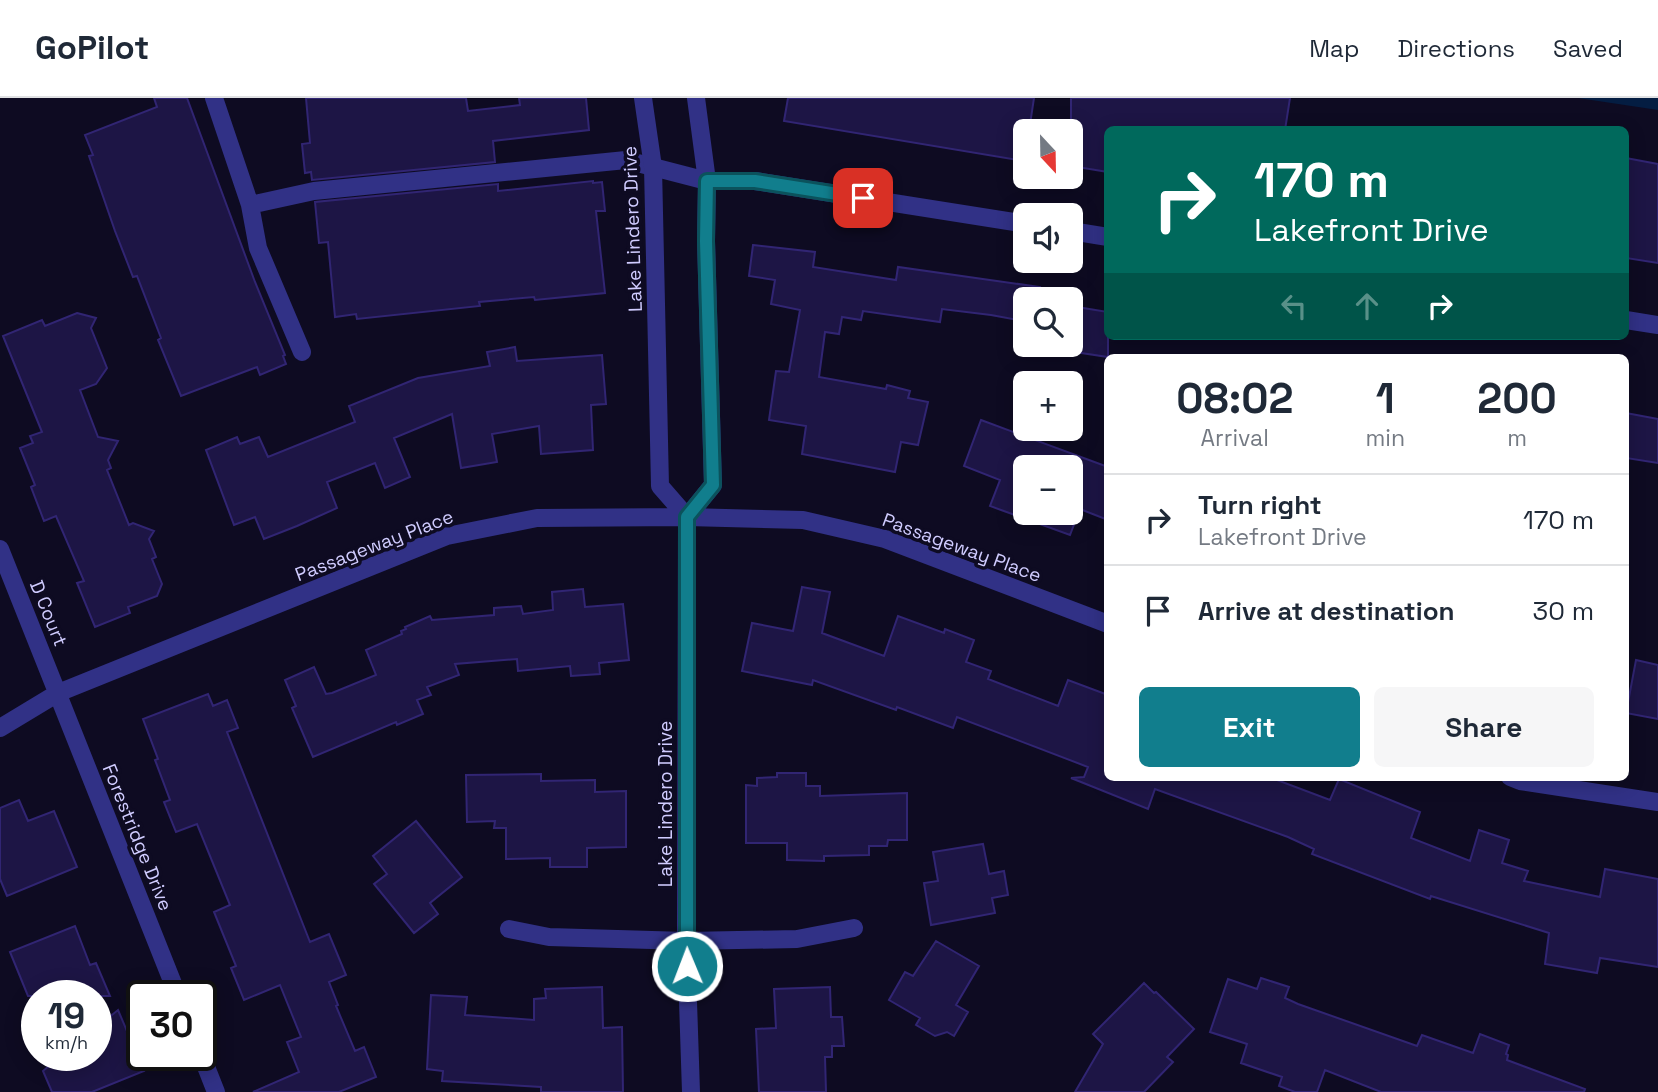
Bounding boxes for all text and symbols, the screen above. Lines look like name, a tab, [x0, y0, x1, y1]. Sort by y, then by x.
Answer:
text: GoPilot	[35, 27, 149, 69]
text: Map	[1309, 33, 1359, 64]
text: Directions	[1397, 33, 1515, 64]
text: Saved	[1553, 33, 1623, 64]
north arrow	[1013, 119, 1083, 189]
map controls	[1013, 119, 1083, 525]
street label: Lake Lindero Drive	[617, 145, 648, 313]
text: 170 m	[1254, 149, 1389, 211]
icon: right	[1139, 154, 1230, 245]
pin	[833, 168, 893, 228]
icon: arrive	[844, 179, 882, 217]
button: sound	[1013, 203, 1083, 273]
text: Lakefront Drive	[1254, 210, 1489, 250]
button: search	[1013, 287, 1083, 357]
icon: left	[1275, 287, 1313, 325]
icon: ahead	[1348, 287, 1386, 325]
icon: right	[1421, 287, 1459, 325]
button: +	[1013, 371, 1083, 441]
text: 08:02	[1176, 372, 1293, 425]
text: 1	[1376, 372, 1395, 425]
text: 200	[1477, 372, 1557, 425]
text: Arrival	[1201, 423, 1269, 453]
text: min	[1366, 423, 1405, 453]
text: m	[1507, 423, 1527, 453]
button: −	[1013, 455, 1083, 525]
text: Turn right	[1198, 488, 1322, 522]
icon: right	[1139, 501, 1177, 539]
text: 170 m	[1523, 503, 1594, 537]
street label: Passageway Place	[291, 504, 457, 587]
street label: Passageway Place	[879, 507, 1045, 588]
text: Lakefront Drive	[1198, 522, 1367, 552]
street label: D Court	[24, 577, 73, 650]
icon: arrive	[1139, 592, 1177, 630]
text: Arrive at destination	[1198, 594, 1455, 628]
text: 30 m	[1533, 594, 1594, 628]
button: Exit	[1139, 687, 1360, 767]
button: Share	[1374, 687, 1594, 767]
street label: Lake Lindero Drive	[653, 721, 678, 887]
street label: Forestridge Drive	[97, 760, 178, 914]
position arrow	[650, 929, 724, 1003]
speed limit sign: 30	[126, 980, 217, 1071]
text: 19	[48, 994, 85, 1038]
text: km/h	[45, 1031, 88, 1054]

